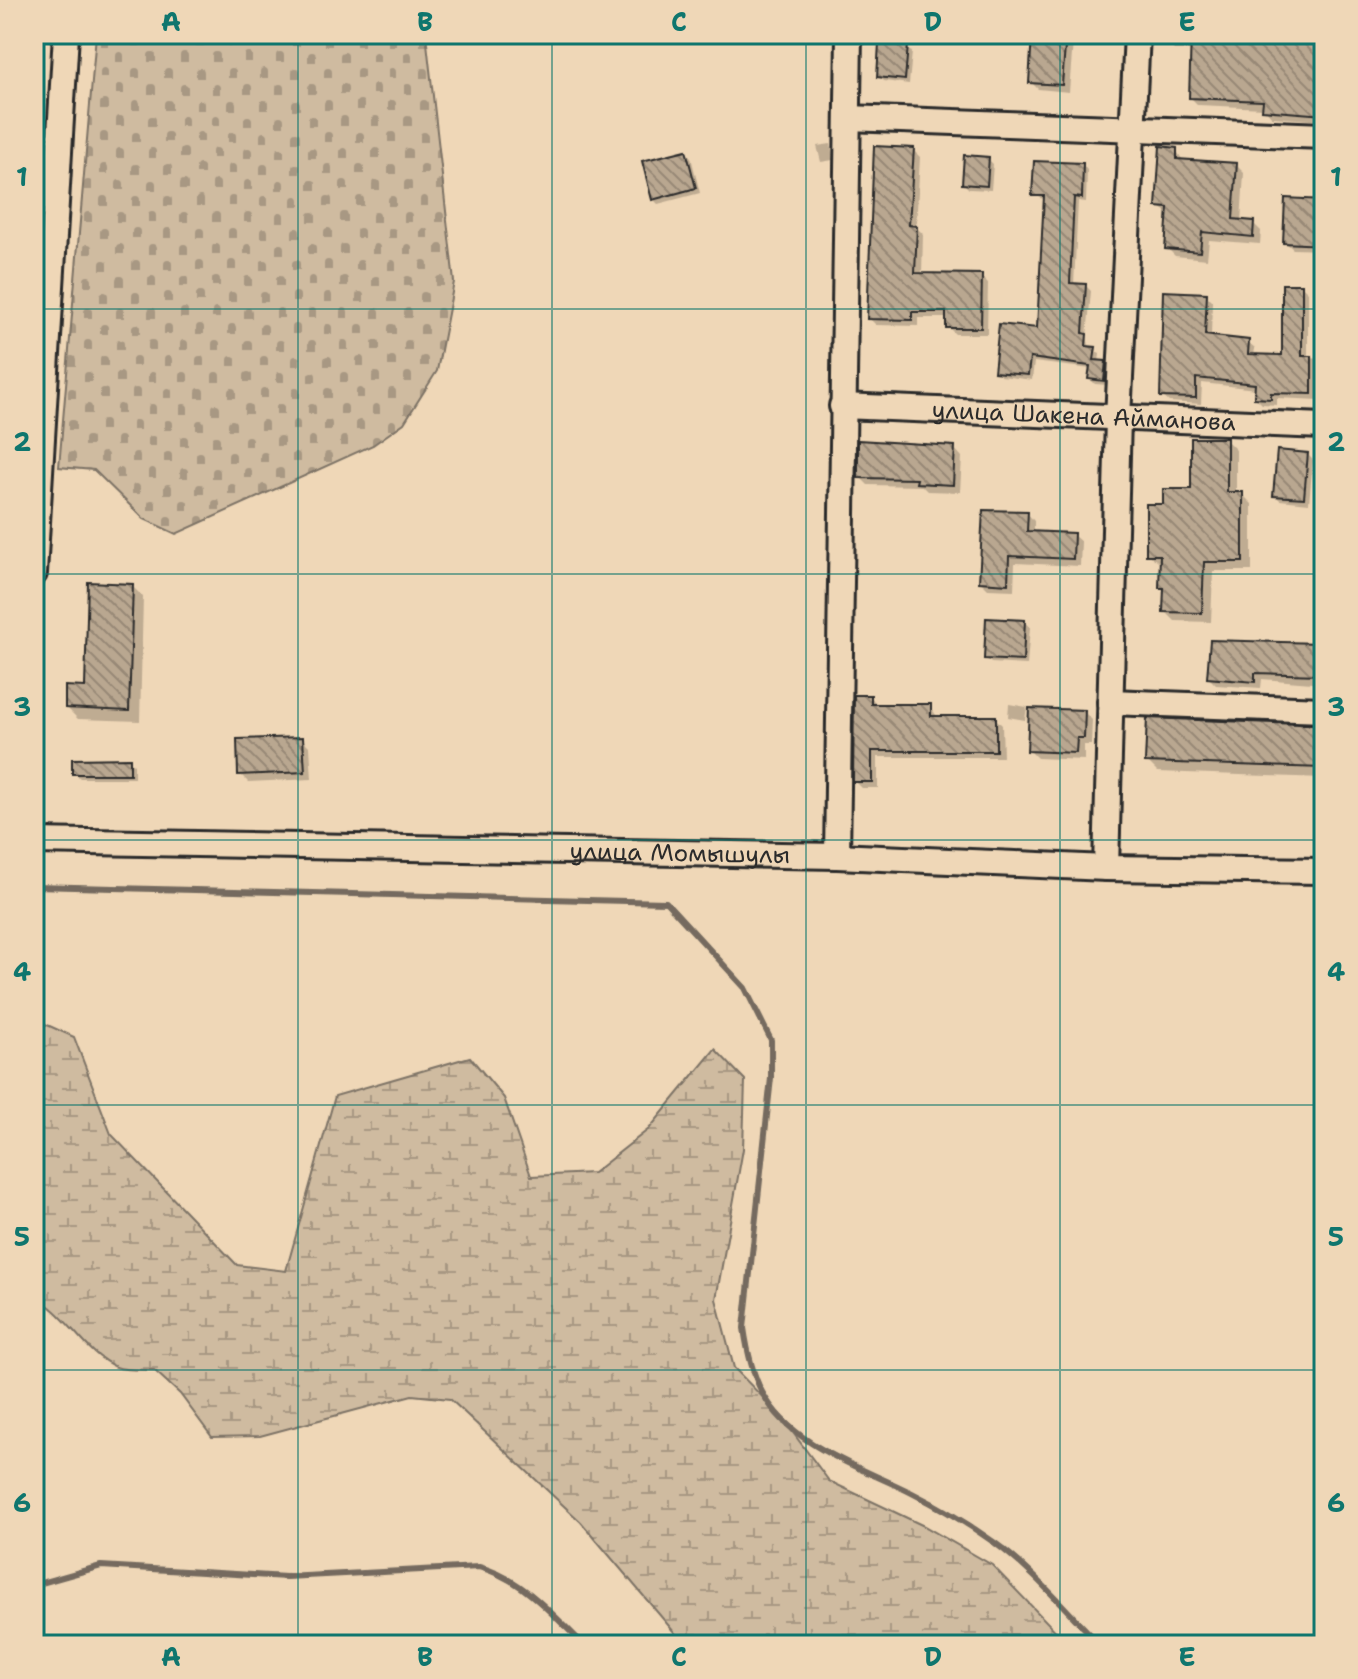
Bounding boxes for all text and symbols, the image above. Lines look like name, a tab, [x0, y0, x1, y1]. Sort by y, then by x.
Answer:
text: A	[161, 4, 181, 39]
text: B	[417, 4, 433, 39]
text: C	[671, 4, 687, 39]
text: D	[924, 4, 942, 39]
text: E	[1178, 4, 1196, 39]
text: 1	[16, 159, 28, 194]
text: 1	[1330, 159, 1342, 194]
street label: улица Шакена Айманова	[931, 394, 1237, 438]
text: 2	[13, 424, 31, 459]
text: 2	[1327, 424, 1345, 459]
text: 3	[13, 689, 31, 724]
text: 3	[1327, 689, 1345, 724]
street label: улица Момышулы	[569, 835, 790, 871]
text: 4	[13, 954, 31, 989]
text: 4	[1327, 954, 1345, 989]
text: 5	[14, 1219, 30, 1254]
text: 5	[1328, 1219, 1344, 1254]
text: 6	[13, 1485, 31, 1520]
text: 6	[1327, 1485, 1345, 1520]
text: A	[161, 1639, 181, 1674]
text: B	[417, 1639, 433, 1674]
text: C	[671, 1639, 687, 1674]
text: D	[924, 1639, 942, 1674]
text: E	[1178, 1639, 1196, 1674]

